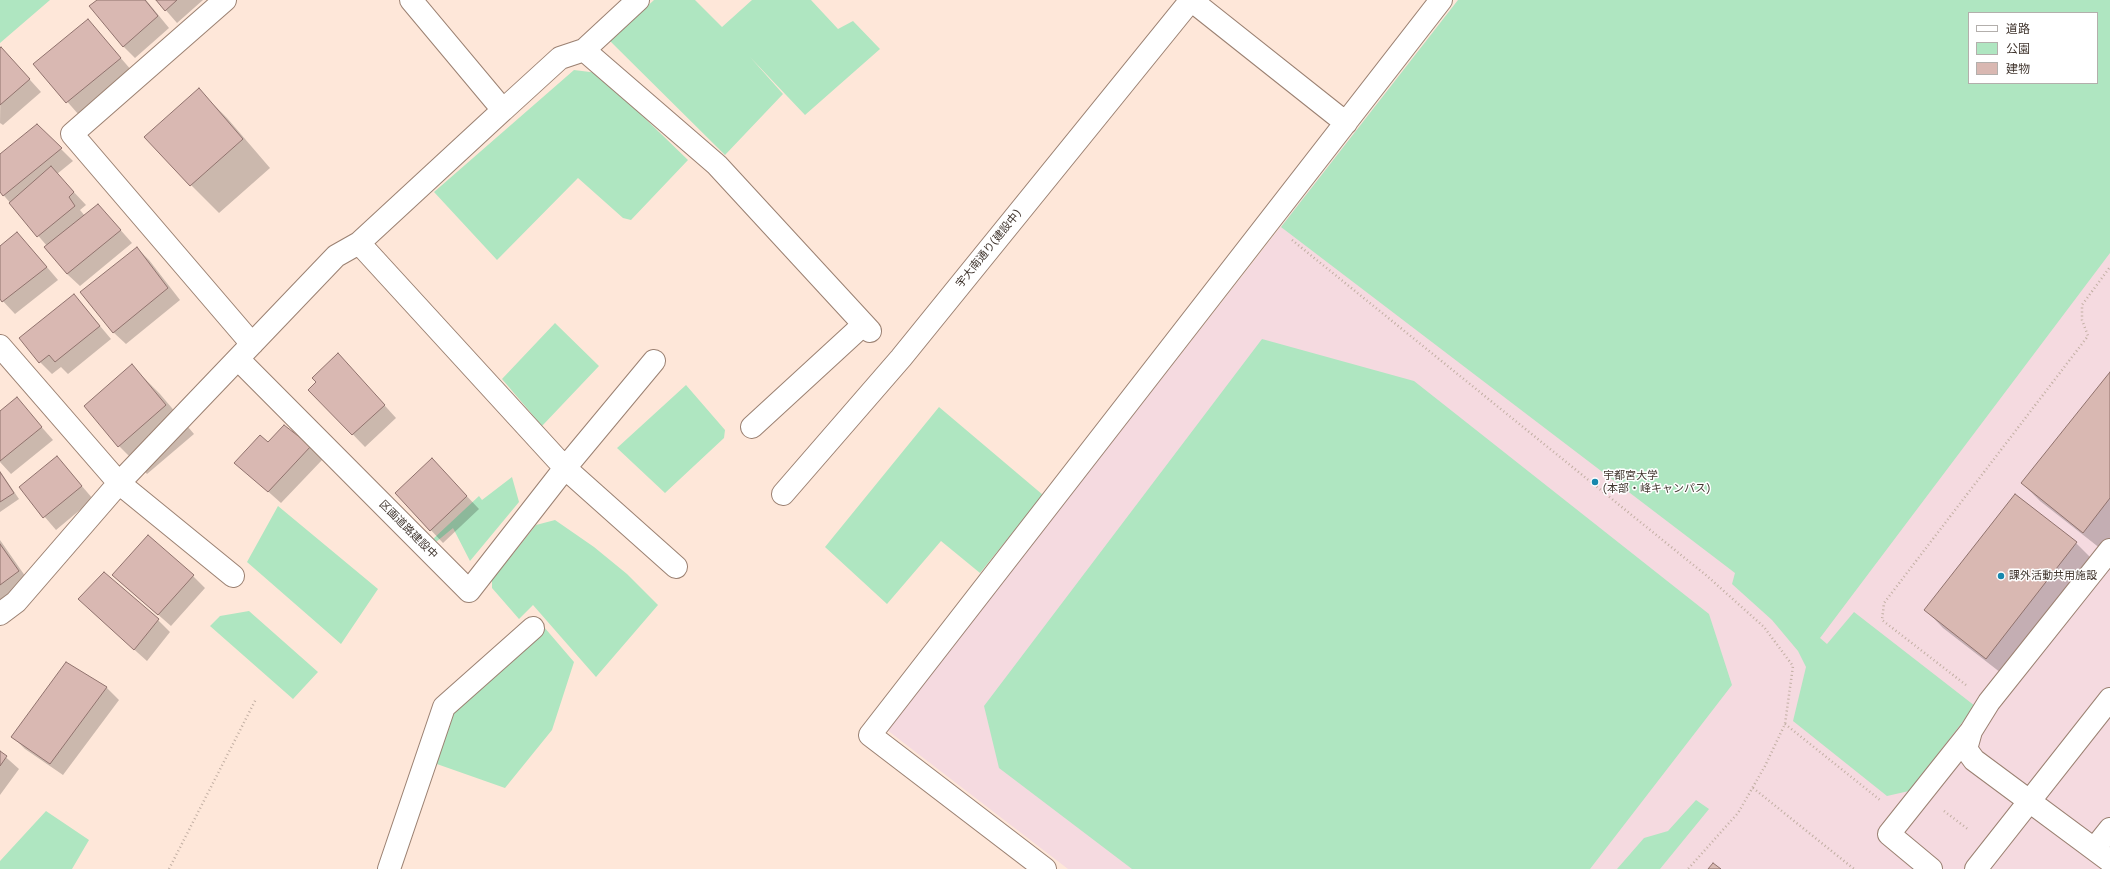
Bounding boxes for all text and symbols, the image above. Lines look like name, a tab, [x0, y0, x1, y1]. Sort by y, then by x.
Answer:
legend	[1968, 12, 2098, 84]
text: 道路	[2006, 21, 2030, 37]
text: 公園	[2006, 41, 2030, 57]
text: 建物	[2006, 61, 2030, 77]
street label: 宇大南通り(建設中)	[954, 207, 1024, 291]
place label: 宇都宮大学 (本部・峰キャンパス)	[1603, 469, 1710, 495]
marker: 宇都宮大学 (本部・峰キャンパス)	[1590, 477, 1600, 487]
street label: 区画道路建設中	[376, 498, 440, 562]
place label: 課外活動共用施設	[2009, 569, 2097, 583]
marker: 課外活動共用施設	[1996, 571, 2006, 581]

